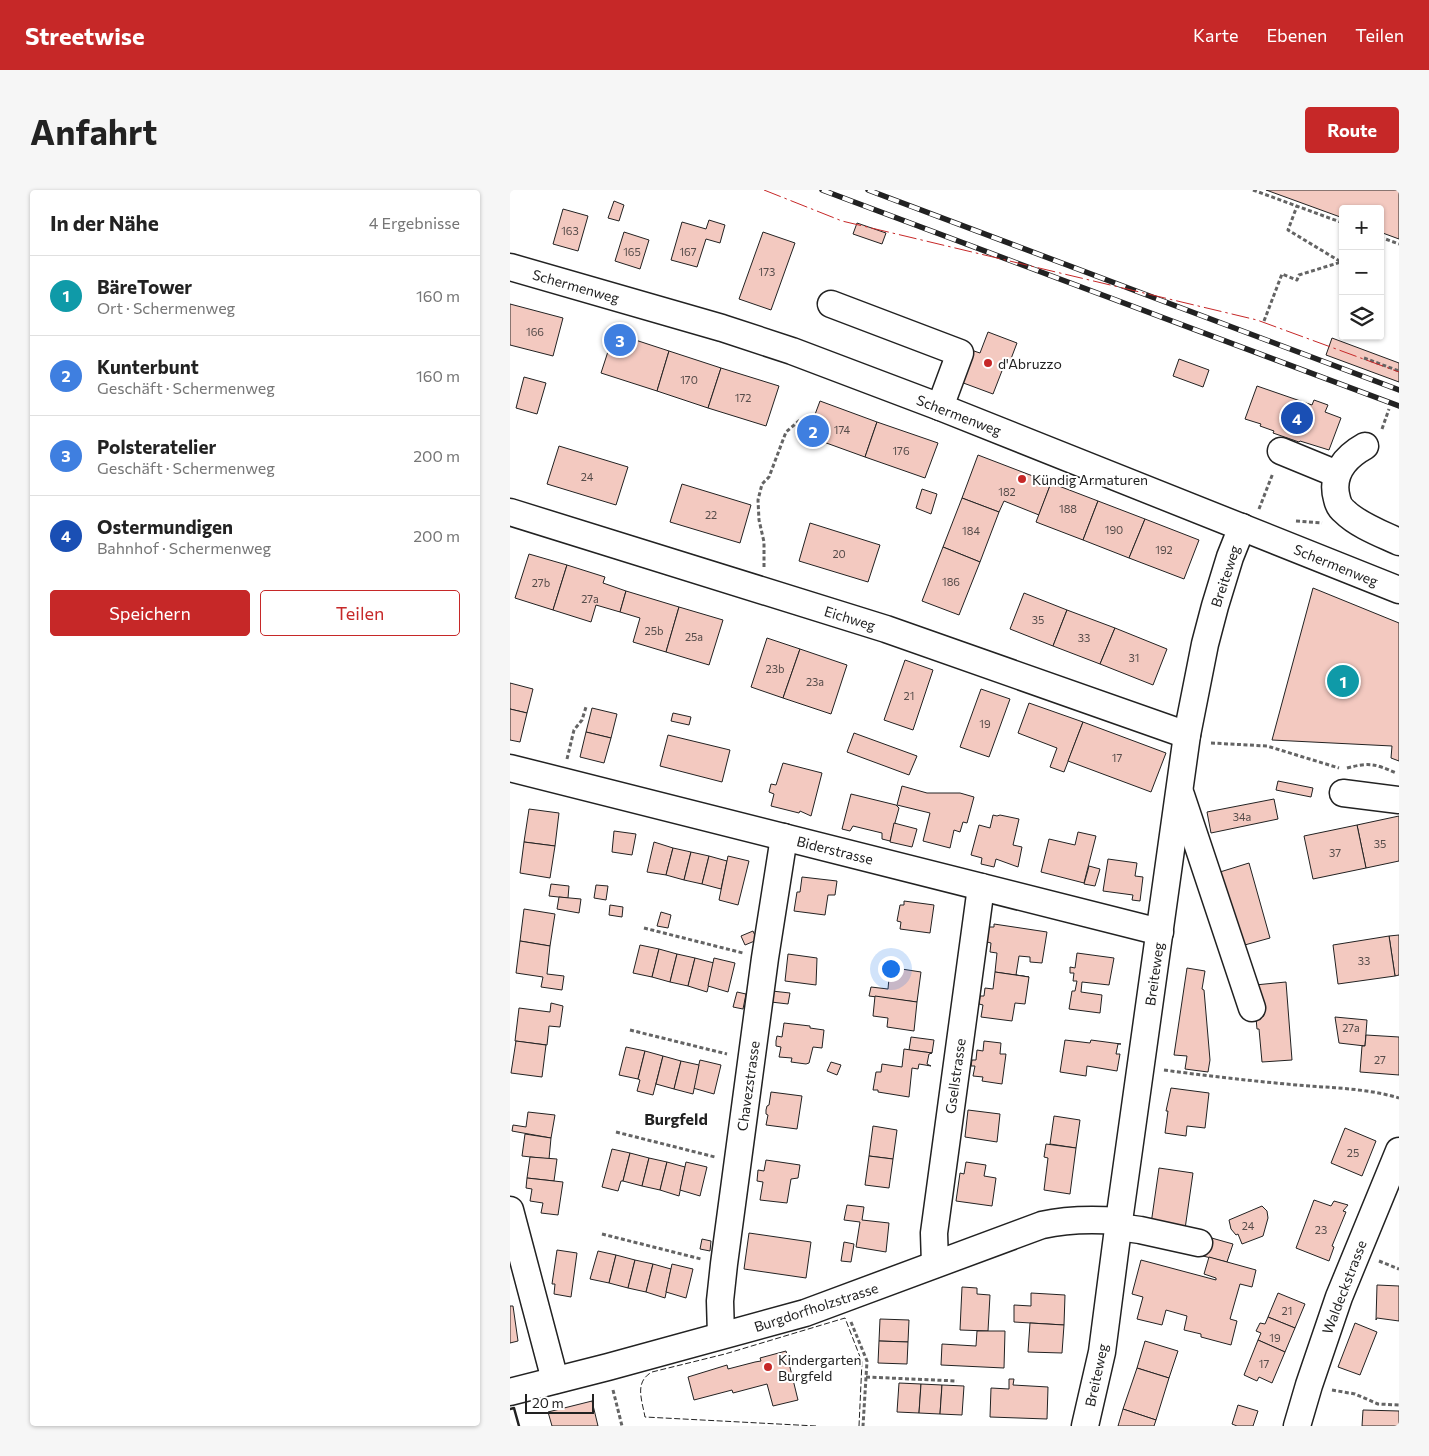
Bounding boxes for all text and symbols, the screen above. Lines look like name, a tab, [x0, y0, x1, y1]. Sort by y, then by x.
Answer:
text: Streetwise	[25, 21, 145, 50]
text: Karte	[1193, 24, 1238, 46]
text: Ebenen	[1266, 24, 1327, 46]
text: Teilen	[1355, 24, 1404, 46]
button: Route	[1305, 107, 1399, 153]
text: Anfahrt	[30, 109, 157, 152]
map controls	[1339, 205, 1384, 340]
button: +	[1339, 205, 1384, 250]
text: In der Nähe	[50, 210, 159, 235]
text: 4 Ergebnisse	[369, 213, 460, 232]
house number: 163	[561, 224, 579, 237]
house number: 165	[623, 245, 641, 258]
house number: 167	[679, 245, 697, 258]
button: −	[1339, 250, 1384, 295]
street label: Schermenweg	[531, 265, 622, 307]
house number: 173	[759, 265, 775, 278]
text: BäreTower	[97, 275, 192, 298]
text: 1	[62, 286, 70, 305]
text: 160 m	[416, 286, 460, 305]
button: layers	[1339, 295, 1384, 340]
text: Ort · Schermenweg	[97, 298, 235, 317]
pin: 3	[604, 321, 636, 359]
house number: 166	[526, 325, 544, 338]
text: Kunterbunt	[97, 355, 199, 378]
place label: d'Abruzzo	[998, 355, 1062, 372]
marker: d'Abruzzo	[982, 357, 994, 369]
text: 2	[61, 366, 71, 385]
text: 160 m	[416, 366, 460, 385]
house number: 170	[680, 373, 698, 386]
text: Geschäft · Schermenweg	[97, 378, 275, 397]
house number: 172	[735, 391, 751, 404]
street label: Schermenweg	[914, 391, 1004, 439]
pin: 4	[1281, 399, 1313, 437]
pin: 2	[797, 412, 829, 450]
house number: 174	[834, 423, 851, 436]
text: Polsteratelier	[97, 435, 216, 458]
house number: 176	[892, 444, 910, 457]
text: 3	[61, 446, 71, 465]
text: 200 m	[413, 446, 460, 465]
text: Geschäft · Schermenweg	[97, 458, 275, 477]
house number: 24	[581, 470, 594, 483]
place label: Kündig Armaturen	[1032, 471, 1148, 488]
marker: Kündig Armaturen	[1016, 473, 1028, 485]
house number: 182	[998, 485, 1016, 498]
house number: 188	[1059, 502, 1077, 515]
house number: 22	[705, 508, 717, 521]
text: Ostermundigen	[97, 515, 233, 538]
house number: 190	[1105, 523, 1123, 536]
house number: 184	[962, 524, 980, 537]
text: 4	[61, 526, 71, 545]
text: 200 m	[413, 526, 460, 545]
text: Bahnhof · Schermenweg	[97, 538, 271, 557]
street label: Schermenweg	[1291, 540, 1381, 590]
street label: Breiteweg	[1207, 542, 1243, 609]
house number: 192	[1155, 543, 1173, 556]
house number: 20	[832, 547, 846, 560]
house number: 186	[942, 575, 960, 588]
house number: 27b	[532, 576, 550, 589]
button: Speichern	[50, 590, 250, 636]
button: Teilen	[260, 590, 460, 636]
house number: 27a	[581, 592, 599, 605]
street label: Eichweg	[822, 602, 878, 634]
house number: 35	[1032, 613, 1044, 626]
house number: 25b	[645, 624, 663, 637]
house number: 25a	[685, 630, 703, 643]
house number: 33	[1078, 631, 1090, 644]
house number: 31	[1129, 651, 1139, 664]
house number: 23b	[766, 662, 784, 675]
pin: 1	[1327, 662, 1359, 700]
house number: 23a	[806, 675, 824, 688]
house number: 21	[904, 689, 914, 702]
house number: 19	[979, 717, 991, 730]
house number: 17	[1112, 751, 1122, 764]
house number: 34a	[1233, 810, 1251, 823]
street label: Biderstrasse	[795, 832, 875, 868]
house number: 35	[1374, 837, 1386, 850]
house number: 37	[1329, 846, 1341, 859]
street label: Breiteweg	[1141, 941, 1167, 1007]
house number: 33	[1358, 954, 1370, 967]
your location	[878, 956, 904, 982]
house number: 27a	[1342, 1021, 1360, 1034]
street label: Gsellstrasse	[941, 1037, 969, 1115]
street label: Chavezstrasse	[733, 1040, 763, 1132]
house number: 27	[1374, 1053, 1386, 1066]
district label: Burgfeld	[644, 1109, 708, 1128]
house number: 25	[1347, 1146, 1359, 1159]
house number: 24	[1242, 1219, 1255, 1232]
house number: 23	[1315, 1223, 1327, 1236]
street label: Waldeckstrasse	[1318, 1238, 1370, 1336]
street label: Burgdorfholzstrasse	[752, 1279, 880, 1335]
house number: 21	[1282, 1304, 1292, 1317]
house number: 19	[1269, 1331, 1281, 1344]
street label: Breiteweg	[1081, 1341, 1111, 1408]
place label: Kindergarten Burgfeld	[778, 1351, 862, 1384]
house number: 17	[1259, 1357, 1269, 1370]
marker: Kindergarten Burgfeld	[762, 1361, 774, 1373]
scale bar	[525, 1391, 594, 1414]
text: 20 m	[532, 1394, 564, 1411]

